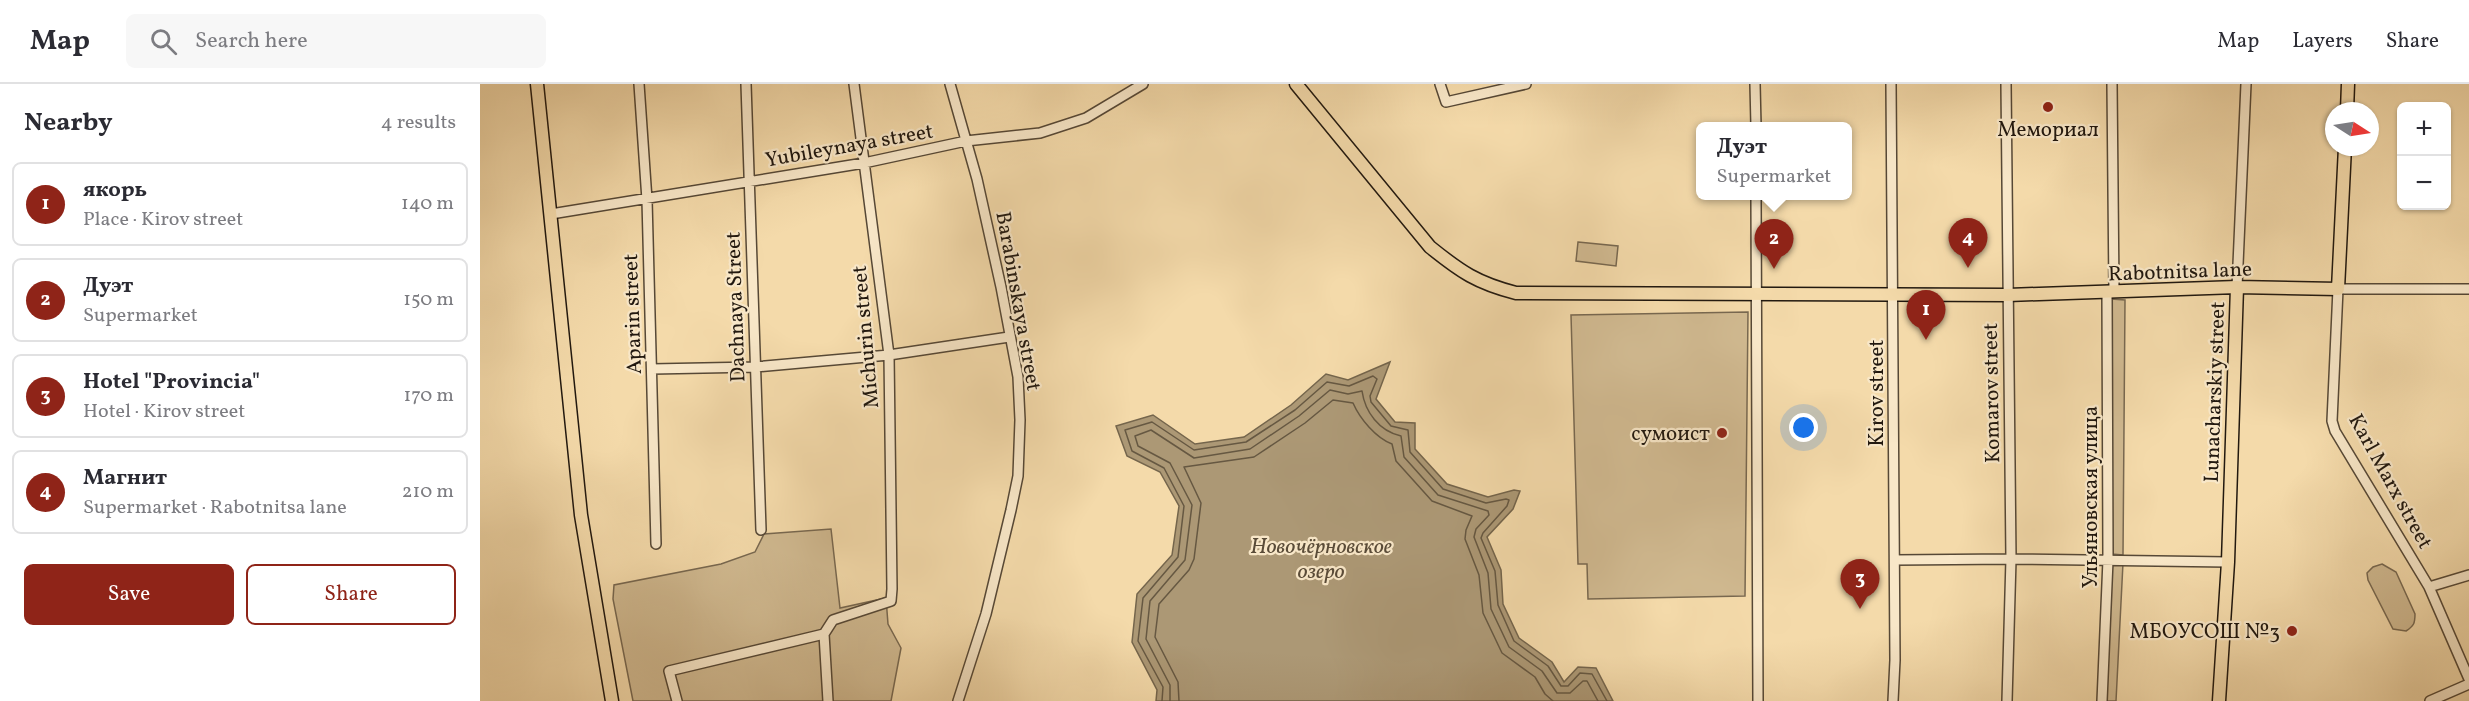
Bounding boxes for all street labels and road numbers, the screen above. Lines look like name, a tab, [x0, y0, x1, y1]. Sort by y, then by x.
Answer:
street label: Yubileynaya street	[763, 117, 936, 176]
street label: Barabinskaya street	[987, 209, 1048, 393]
street label: Dachnaya Street	[719, 231, 754, 383]
street label: Aparin street	[617, 253, 650, 375]
street label: Rabotnitsa lane	[2108, 255, 2253, 290]
street label: Michurin street	[846, 264, 887, 410]
street label: Lunacharskiy street	[2198, 301, 2233, 483]
street label: Komarov street	[1977, 322, 2008, 463]
street label: Kirov street	[1863, 339, 1892, 447]
street label: Ульяновская улица	[2077, 406, 2106, 588]
street label: Karl Marx street	[2341, 409, 2439, 555]

